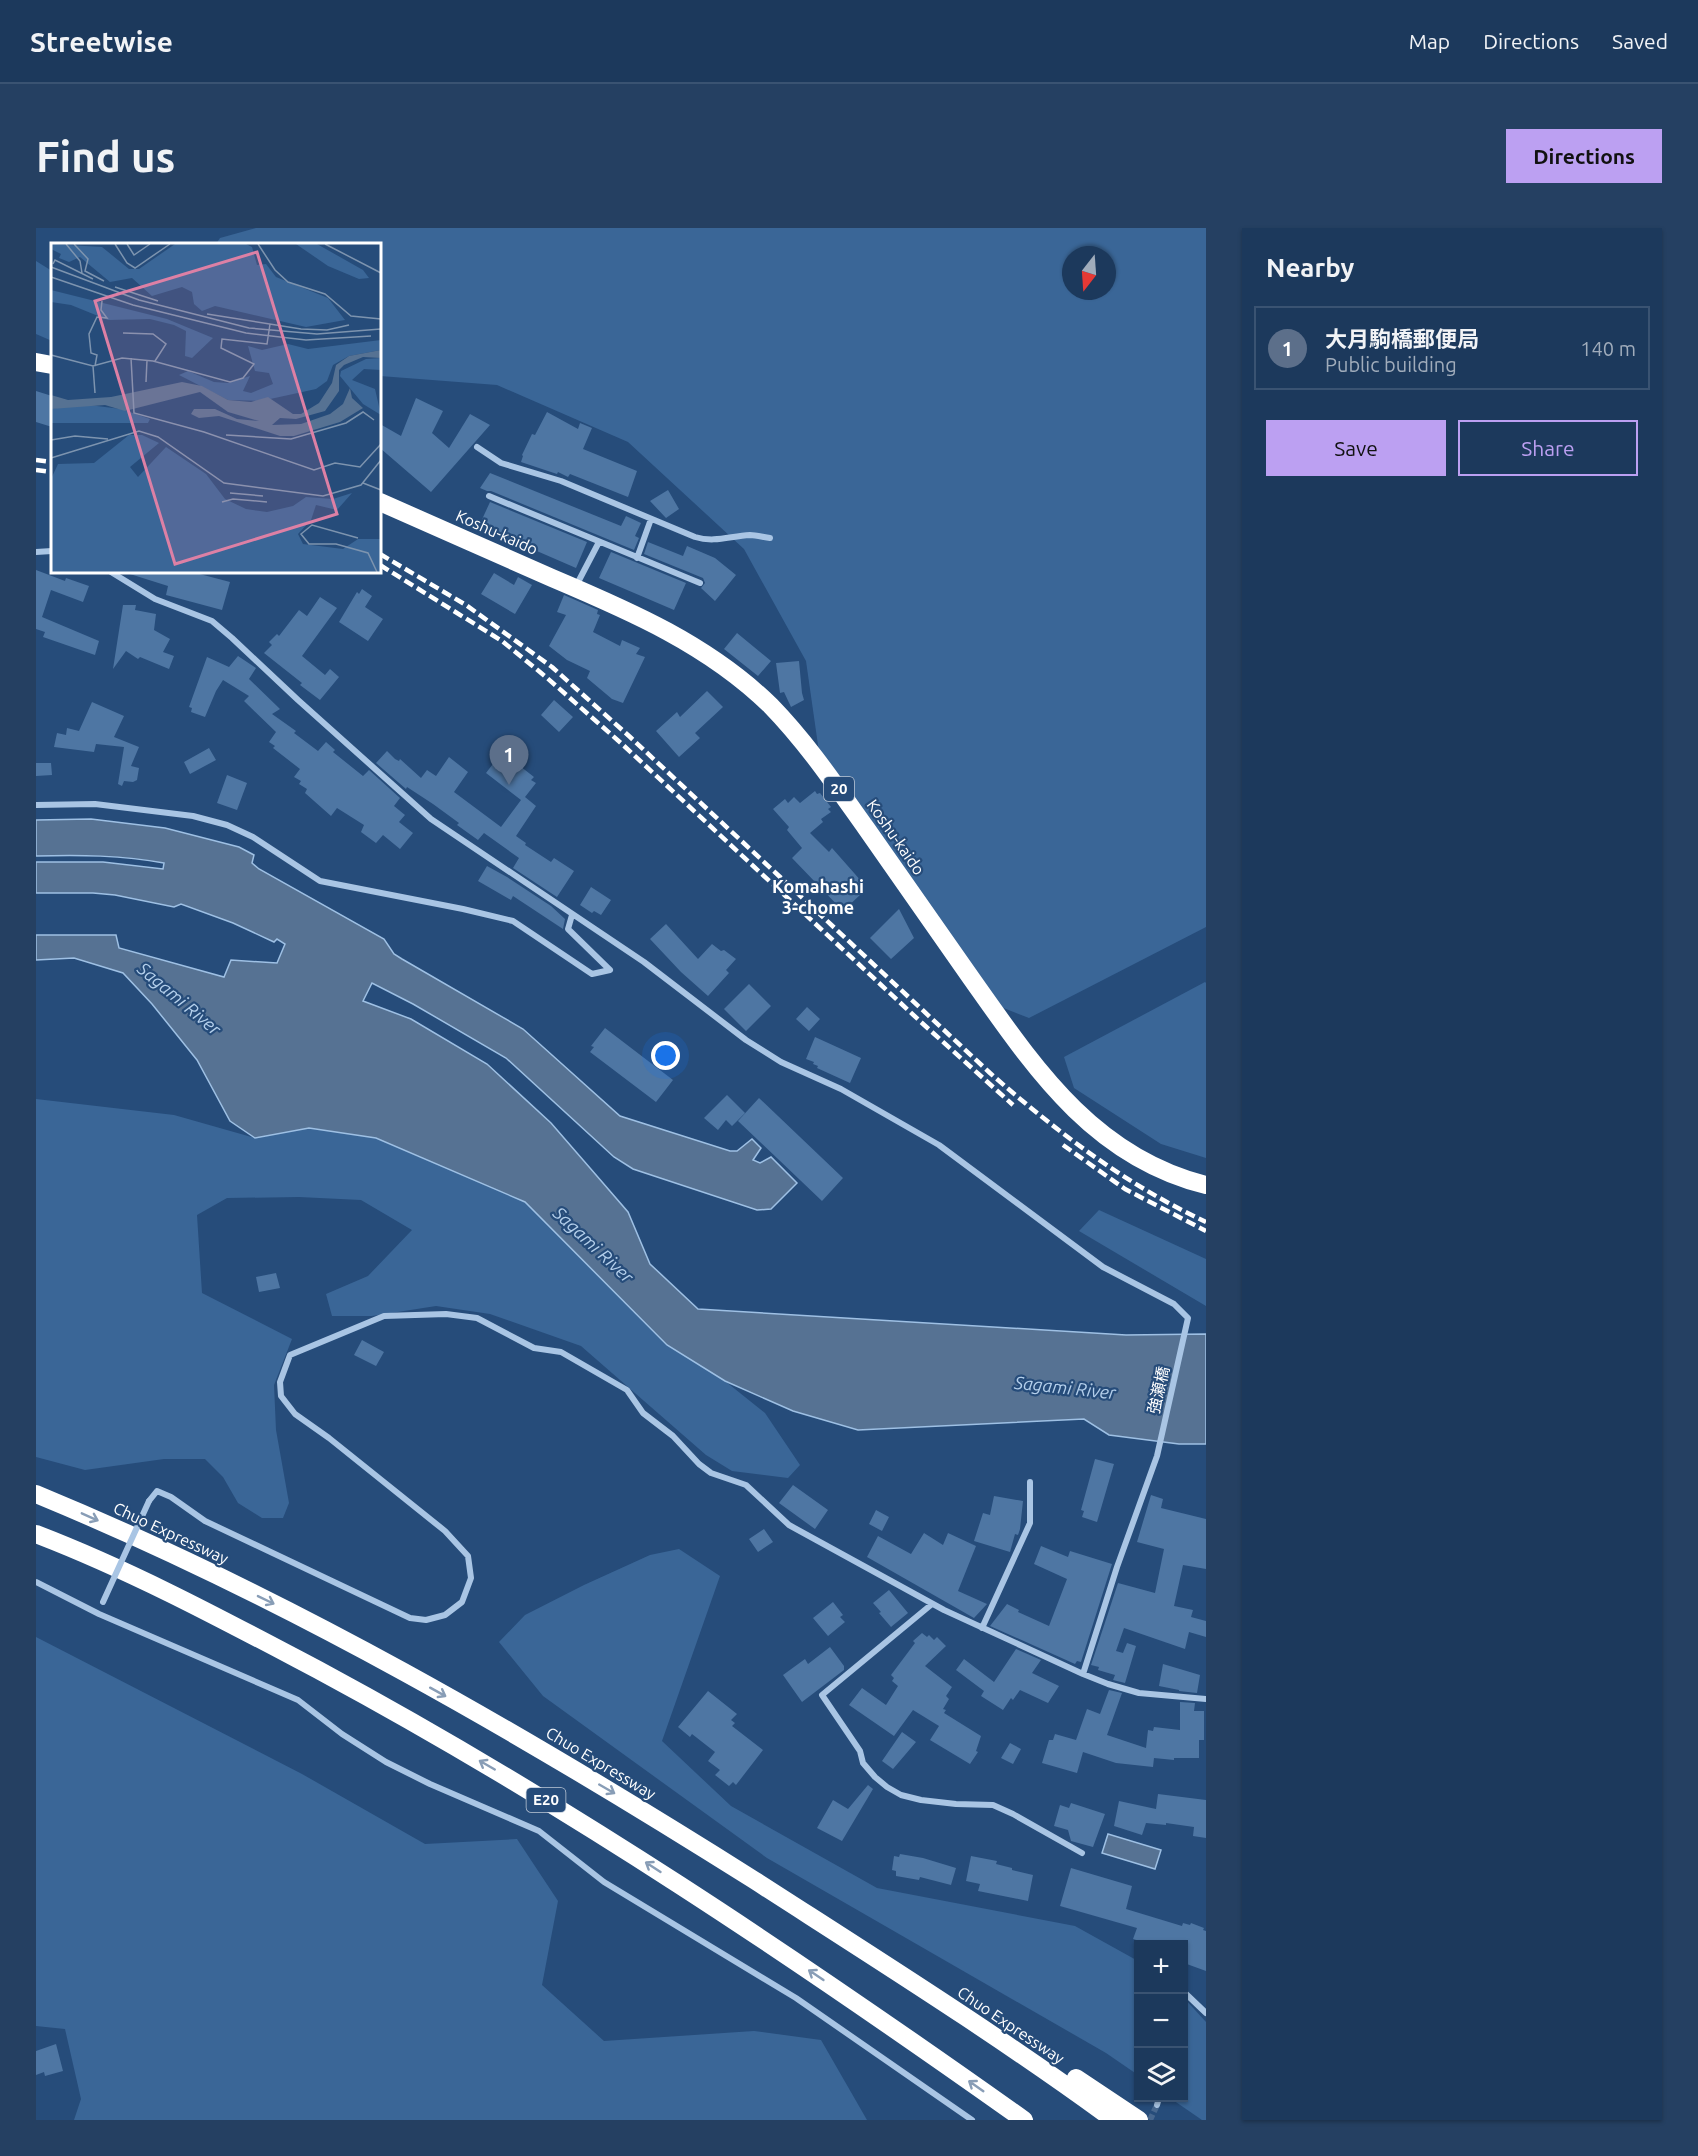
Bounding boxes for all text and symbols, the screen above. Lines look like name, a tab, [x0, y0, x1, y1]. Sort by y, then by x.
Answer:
text: Streetwise	[30, 26, 173, 57]
text: Map	[1409, 29, 1450, 53]
text: Directions	[1483, 29, 1579, 53]
text: Saved	[1612, 29, 1668, 53]
button: Directions	[1506, 129, 1662, 183]
text: Find us	[36, 133, 175, 180]
inset map	[51, 243, 381, 573]
north arrow	[1062, 246, 1116, 300]
text: Nearby	[1266, 253, 1354, 282]
text: 大月駒橋郵便局	[1325, 326, 1479, 351]
text: 1	[1282, 337, 1293, 360]
text: 140 m	[1580, 337, 1636, 360]
text: Public building	[1325, 353, 1457, 376]
button: Save	[1266, 420, 1446, 476]
button: Share	[1458, 420, 1638, 476]
street label: Koshu-kaido	[453, 506, 541, 558]
pin: 1	[490, 736, 528, 785]
road number: 20	[824, 777, 854, 801]
street label: Koshu-kaido	[863, 796, 929, 878]
district label: Komahashi 3-chome	[772, 876, 864, 917]
water label: Sagami River	[133, 957, 226, 1039]
your location	[651, 1041, 680, 1070]
water label: Sagami River	[549, 1202, 639, 1287]
street label: 強瀬橋	[1144, 1365, 1172, 1415]
water label: Sagami River	[1012, 1372, 1118, 1402]
street label: Chuo Expressway	[111, 1498, 232, 1568]
one-way arrow	[80, 1512, 98, 1523]
one-way arrow	[257, 1594, 275, 1606]
one-way arrow	[430, 1686, 447, 1698]
street label: Chuo Expressway	[543, 1723, 659, 1803]
one-way arrow	[479, 1759, 496, 1771]
one-way arrow	[598, 1783, 615, 1795]
road number: E20	[526, 1788, 566, 1812]
one-way arrow	[645, 1861, 662, 1873]
map controls	[1134, 1940, 1188, 2102]
button: +	[1134, 1940, 1188, 1994]
one-way arrow	[808, 1969, 824, 1981]
street label: Chuo Expressway	[954, 1983, 1068, 2068]
button: −	[1134, 1994, 1188, 2048]
button: layers	[1134, 2048, 1188, 2102]
one-way arrow	[968, 2080, 984, 2092]

